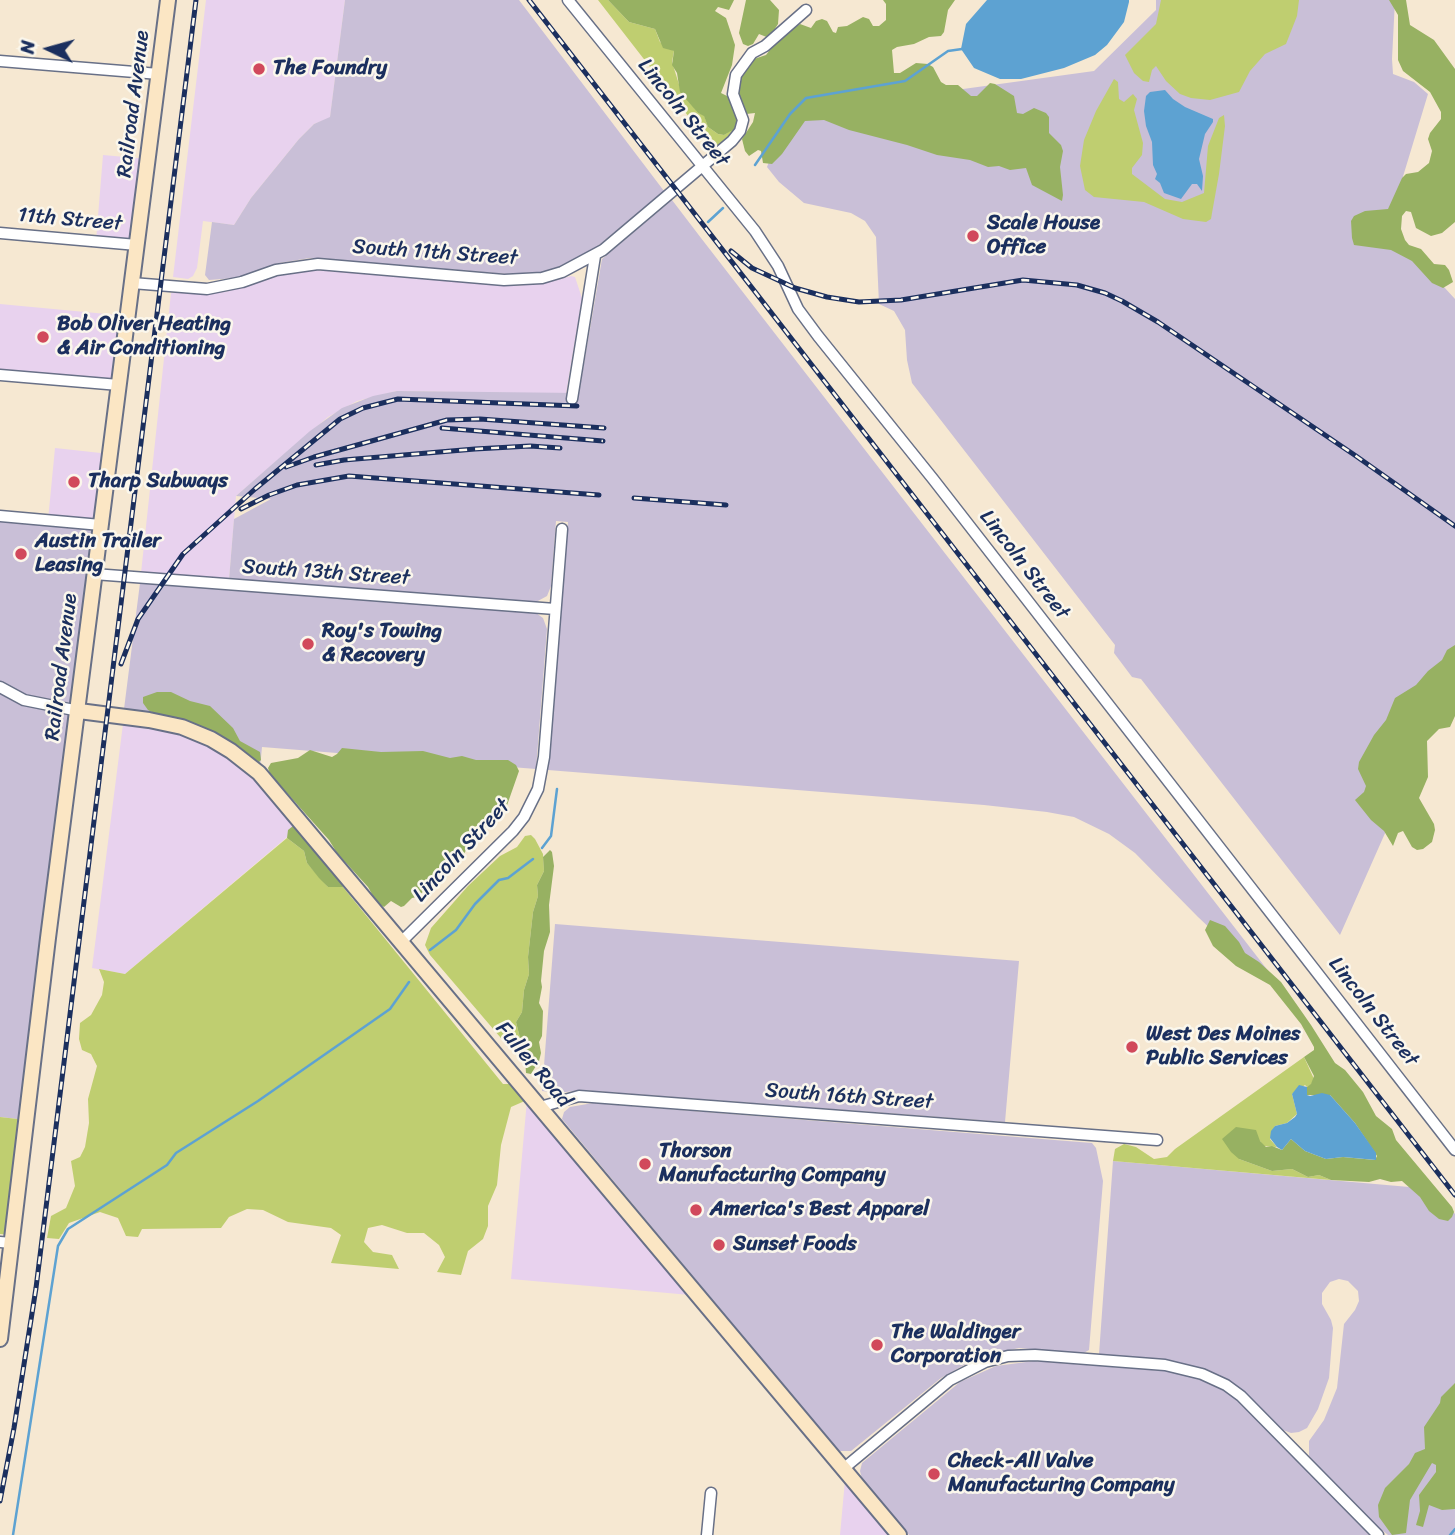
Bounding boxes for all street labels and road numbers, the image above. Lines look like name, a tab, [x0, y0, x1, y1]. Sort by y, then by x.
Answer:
street label: Railroad Avenue	[112, 29, 156, 179]
street label: Lincoln Street	[632, 54, 734, 172]
street label: 11th Street	[17, 203, 123, 237]
street label: South 11th Street	[352, 235, 518, 271]
street label: Lincoln Street	[974, 505, 1074, 625]
street label: South 13th Street	[241, 555, 411, 591]
street label: Railroad Avenue	[40, 592, 84, 742]
street label: Lincoln Street	[408, 794, 516, 908]
street label: Lincoln Street	[1323, 952, 1423, 1072]
street label: Fuller Road	[490, 1017, 576, 1113]
street label: South 16th Street	[764, 1079, 934, 1115]

